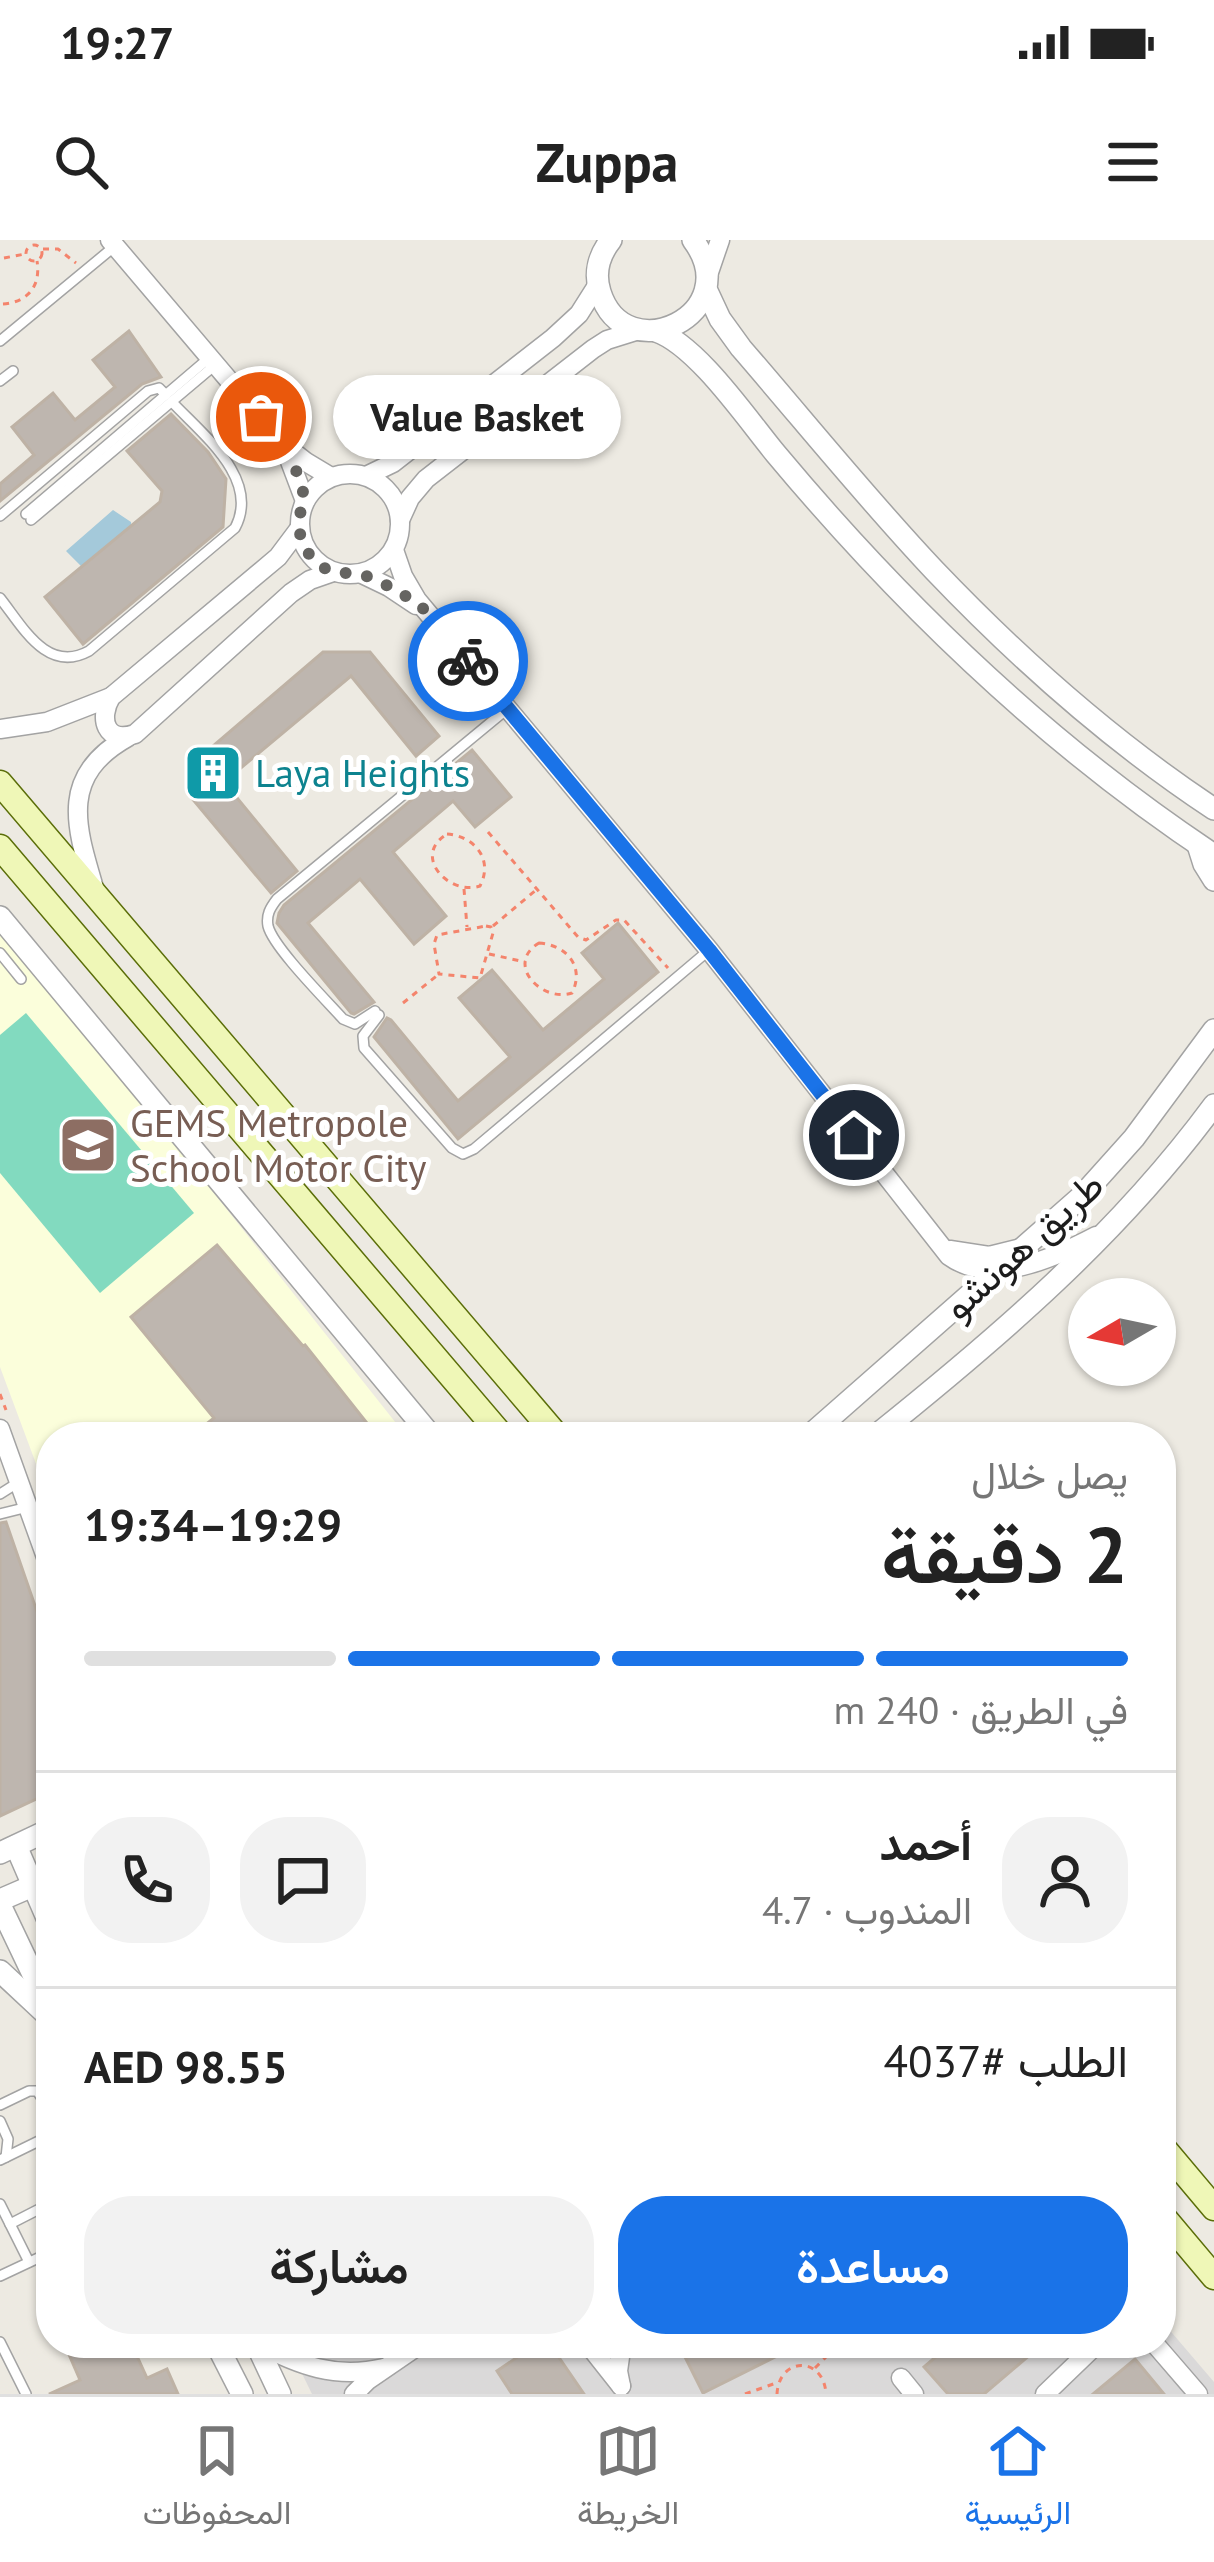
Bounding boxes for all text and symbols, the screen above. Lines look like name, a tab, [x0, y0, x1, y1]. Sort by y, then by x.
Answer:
text: 19:27	[60, 13, 174, 71]
text: Zuppa	[536, 127, 678, 197]
icon: search	[48, 129, 114, 195]
icon: menu	[1100, 129, 1166, 195]
pin	[210, 366, 312, 468]
callout: Value Basket	[333, 375, 621, 459]
icon: bag	[228, 384, 294, 450]
text: Value Basket	[370, 391, 584, 442]
courier	[408, 601, 528, 721]
icon: bike	[435, 628, 501, 694]
building icon: Laya Heights	[182, 742, 244, 804]
place label: Laya Heights	[255, 747, 470, 798]
pin	[803, 1084, 905, 1186]
place label: GEMS Metropole School Motor City	[130, 1097, 426, 1193]
icon: home	[821, 1102, 887, 1168]
school or university icon: GEMS Metropole School Motor City	[57, 1114, 119, 1176]
street label: طريق هونشو	[932, 1159, 1114, 1330]
north arrow	[1068, 1278, 1176, 1386]
map controls	[1068, 1278, 1176, 1386]
text: يصل خلال	[971, 1449, 1128, 1500]
text: 19:29–19:34	[84, 1495, 342, 1553]
text: 2 دقيقة	[881, 1504, 1128, 1605]
text: في الطريق · 240 m	[833, 1684, 1128, 1735]
text: أحمد	[880, 1814, 972, 1872]
button: phone	[84, 1817, 210, 1943]
button: chat	[240, 1817, 366, 1943]
button: person	[1002, 1817, 1128, 1943]
text: المندوب · 4.7	[762, 1884, 972, 1935]
text: الطلب #4037	[883, 2031, 1128, 2089]
text: AED 98.55	[84, 2037, 288, 2095]
button: مشاركة	[84, 2196, 594, 2334]
button: مساعدة	[618, 2196, 1128, 2334]
tab: المحفوظات	[143, 2418, 291, 2542]
tab: الخريطة	[577, 2418, 679, 2542]
tab: الرئيسية	[965, 2418, 1071, 2542]

